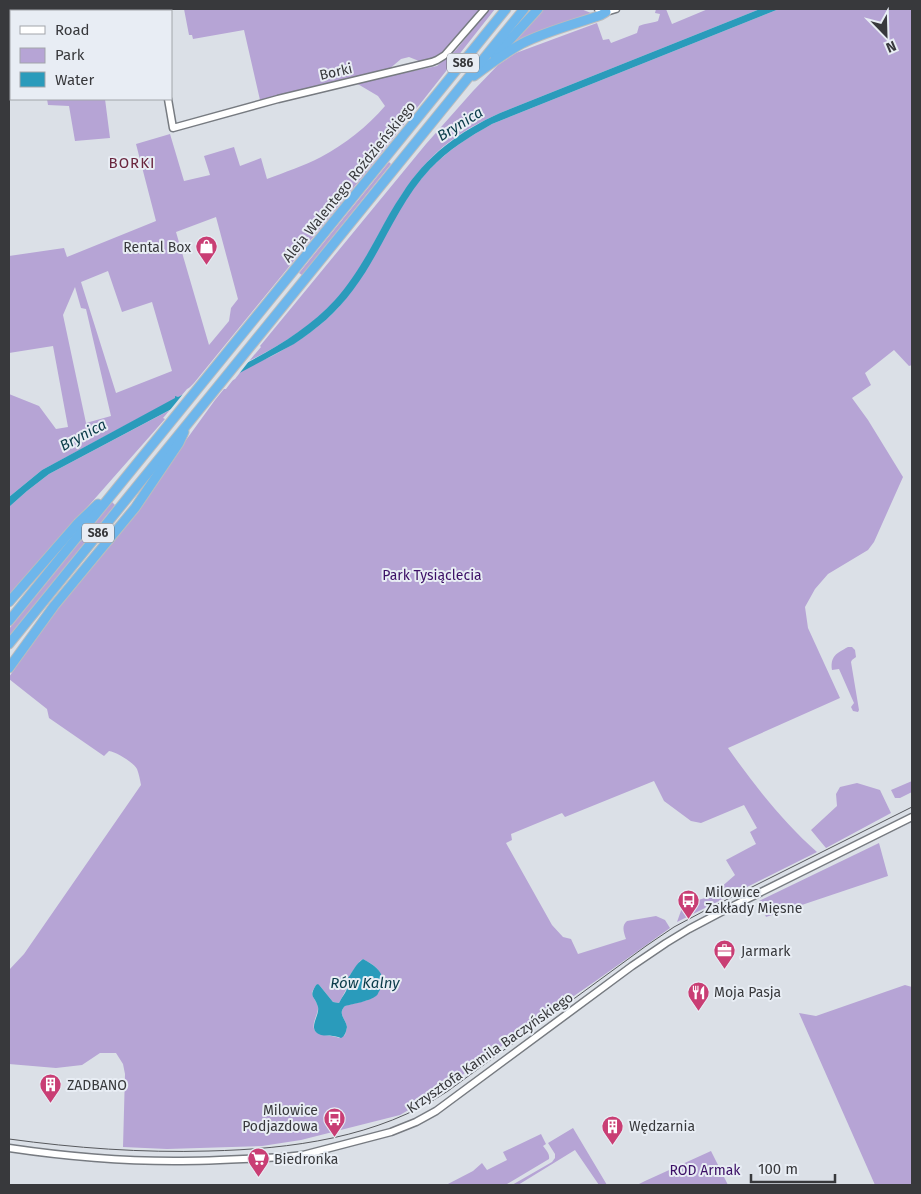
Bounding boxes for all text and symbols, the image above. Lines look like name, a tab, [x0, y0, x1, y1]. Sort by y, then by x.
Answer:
legend	[10, 10, 172, 100]
north arrow	[861, 10, 911, 60]
text: Road	[55, 21, 90, 39]
text: N	[883, 37, 898, 56]
text: Park	[55, 46, 85, 64]
road number: S86	[447, 54, 479, 72]
street label: Borki	[318, 60, 354, 84]
text: Water	[55, 71, 94, 89]
street label: Aleja Walentego Roździeńskiego	[279, 98, 419, 266]
water label: Brynica	[434, 103, 486, 145]
district label: BORKI	[109, 154, 155, 172]
shop icon: Rental Box	[195, 235, 219, 266]
place label: Rental Box	[123, 239, 191, 256]
water label: Brynica	[57, 415, 109, 455]
road number: S86	[82, 524, 114, 542]
park label: Park Tysiąclecia	[382, 567, 482, 584]
place label: Milowice Zakłady Mięsne	[705, 884, 802, 917]
bus stop icon: Milowice Zakłady Mięsne	[677, 888, 701, 919]
office icon: Jarmark	[713, 939, 737, 970]
place label: Jarmark	[741, 943, 791, 960]
water label: Rów Kalny	[330, 974, 400, 992]
restaurant icon: Moja Pasja	[686, 980, 710, 1011]
place label: Moja Pasja	[714, 984, 781, 1001]
street label: Krzysztofa Kamila Baczyńskiego	[403, 989, 577, 1117]
building icon: ZADBANO	[39, 1073, 63, 1104]
place label: ZADBANO	[67, 1077, 127, 1094]
place label: Milowice Podjazdowa	[242, 1102, 318, 1135]
bus stop icon: Milowice Podjazdowa	[322, 1106, 346, 1137]
building icon: Wędzarnia	[601, 1114, 625, 1145]
place label: Wędzarnia	[629, 1118, 695, 1135]
supermarket icon: Biedronka	[246, 1147, 270, 1178]
place label: Biedronka	[274, 1151, 338, 1168]
scale bar	[751, 1152, 835, 1184]
text: 100 m	[758, 1160, 798, 1178]
park label: ROD Armak	[670, 1162, 741, 1179]

